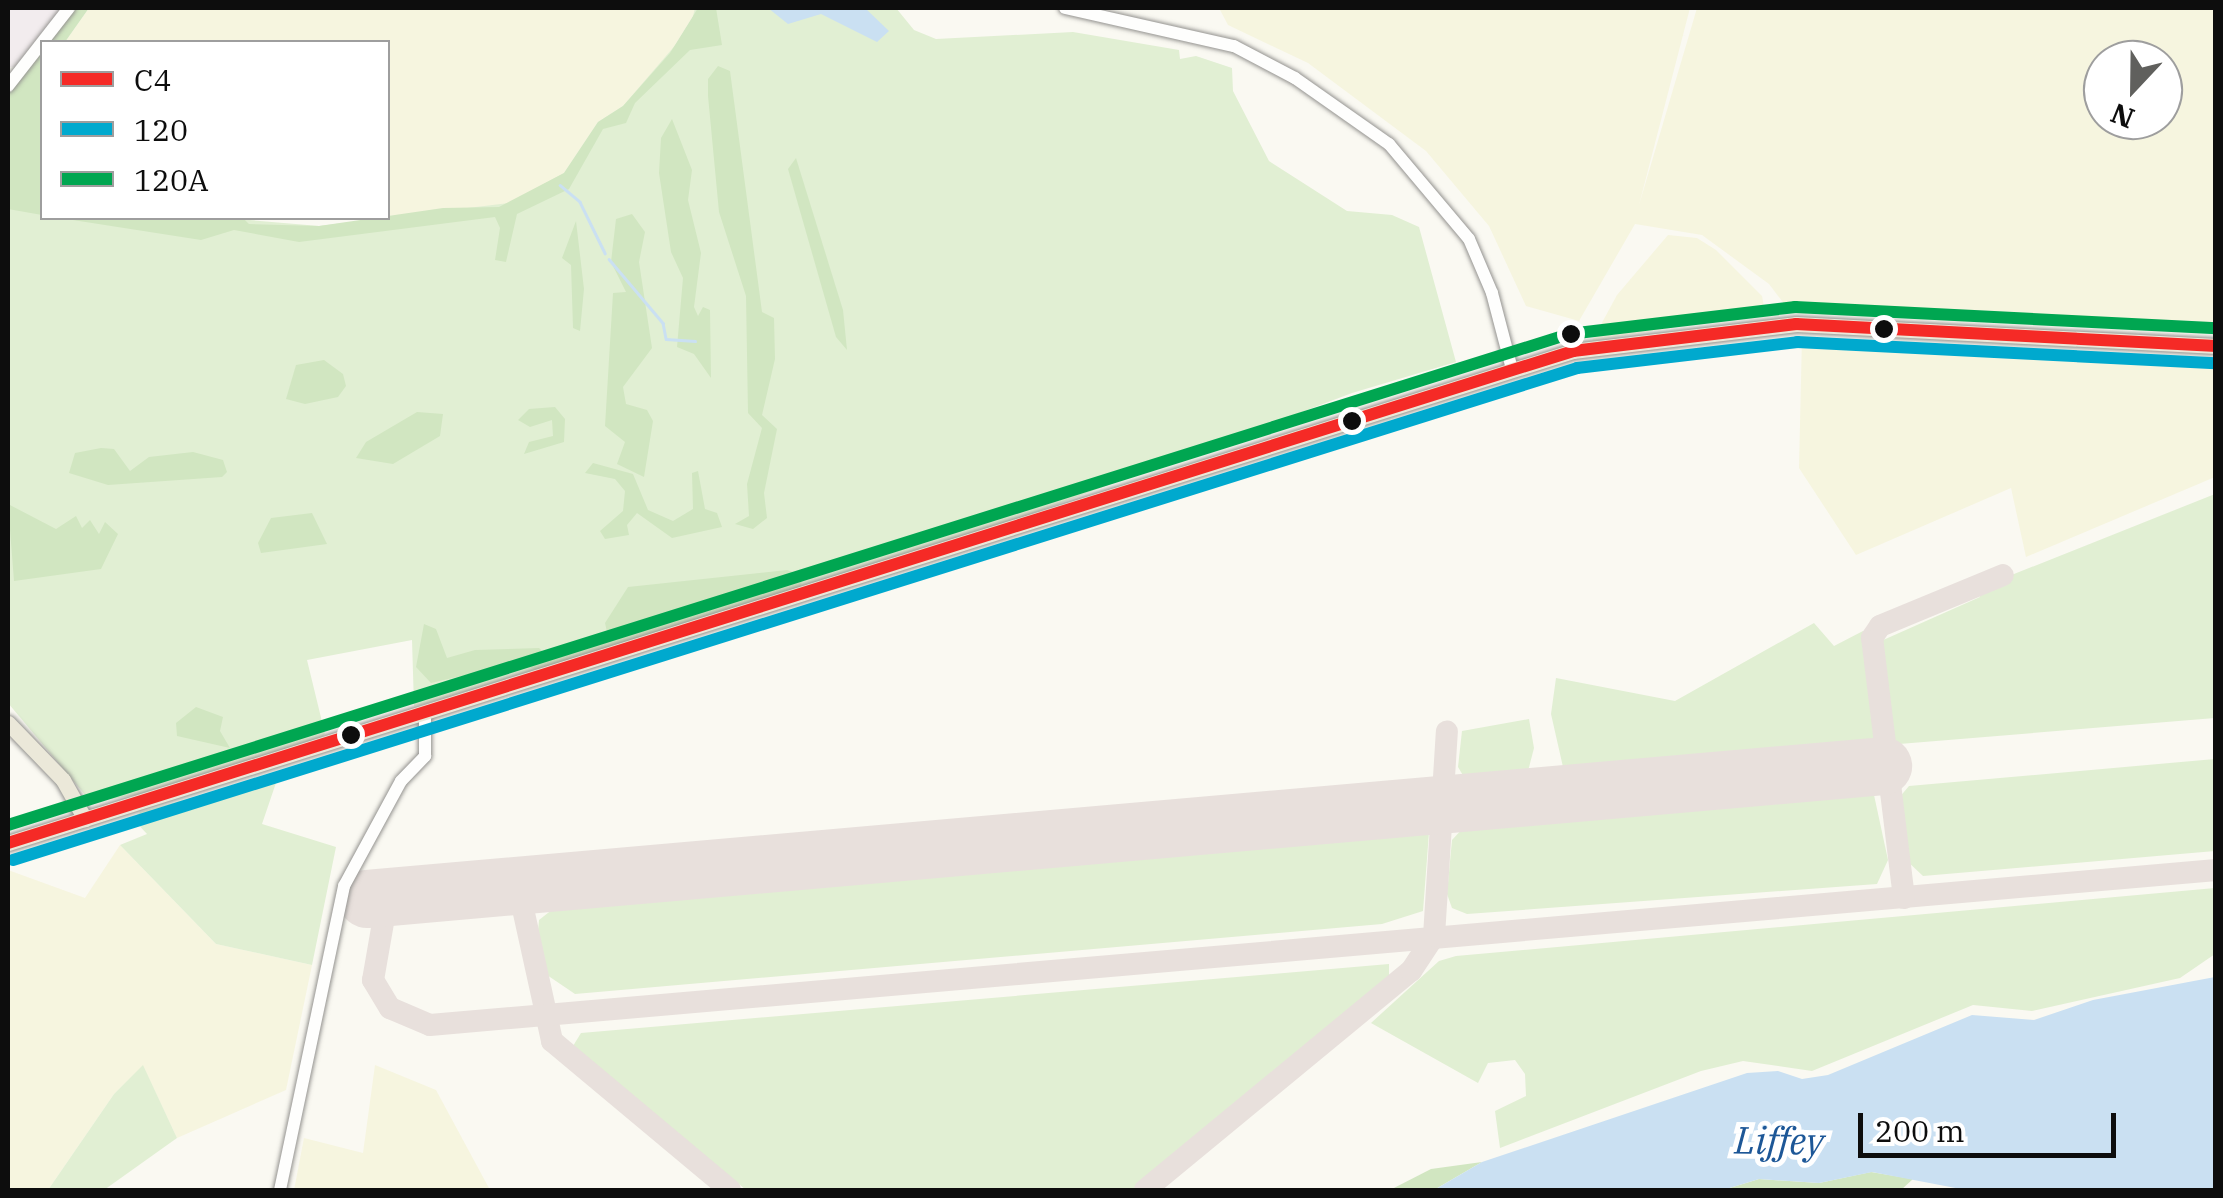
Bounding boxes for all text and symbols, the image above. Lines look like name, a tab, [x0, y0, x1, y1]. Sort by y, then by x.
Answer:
legend	[40, 40, 390, 220]
north arrow	[2083, 40, 2183, 140]
text: C4	[134, 60, 171, 99]
text: N	[2105, 95, 2140, 138]
text: 120	[134, 110, 188, 149]
text: 120A	[134, 160, 209, 199]
unlabelled marker	[1874, 319, 1894, 339]
unlabelled marker	[1561, 324, 1581, 344]
unlabelled marker	[1342, 411, 1362, 431]
unlabelled marker	[341, 725, 361, 745]
scale bar	[1863, 1093, 2120, 1155]
text: 200 m	[1875, 1111, 1965, 1150]
water label: Liffey	[1734, 1116, 1824, 1164]

